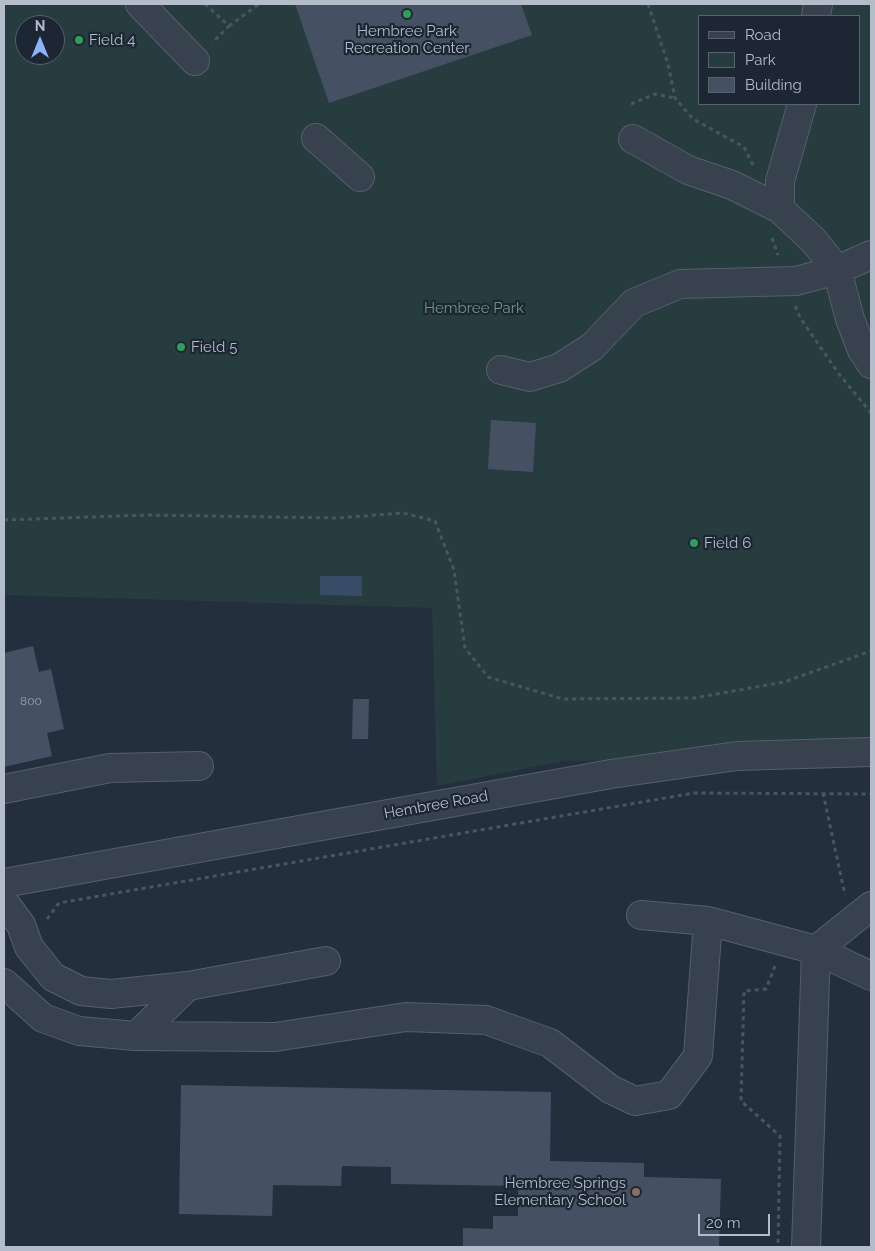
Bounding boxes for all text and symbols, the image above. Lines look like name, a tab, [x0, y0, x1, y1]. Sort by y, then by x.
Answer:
marker: Hembree Park Recreation Center	[401, 8, 413, 20]
north arrow	[15, 15, 65, 65]
legend	[698, 15, 860, 105]
text: N	[35, 18, 45, 34]
place label: Hembree Park Recreation Center	[344, 22, 470, 57]
text: Road	[745, 26, 781, 44]
place label: Field 4	[89, 31, 135, 49]
marker: Field 4	[73, 34, 85, 46]
text: Park	[745, 51, 776, 69]
text: Building	[745, 76, 802, 94]
park label: Hembree Park	[424, 299, 524, 317]
place label: Field 5	[191, 338, 237, 356]
marker: Field 5	[175, 341, 187, 353]
place label: Field 6	[704, 534, 751, 552]
marker: Field 6	[688, 537, 700, 549]
house number: 800	[20, 694, 42, 708]
street label: Hembree Road	[383, 787, 489, 823]
place label: Hembree Springs Elementary School	[494, 1174, 626, 1209]
marker: Hembree Springs Elementary School	[630, 1186, 642, 1198]
scale bar	[700, 1204, 772, 1236]
text: 20 m	[706, 1214, 741, 1232]

